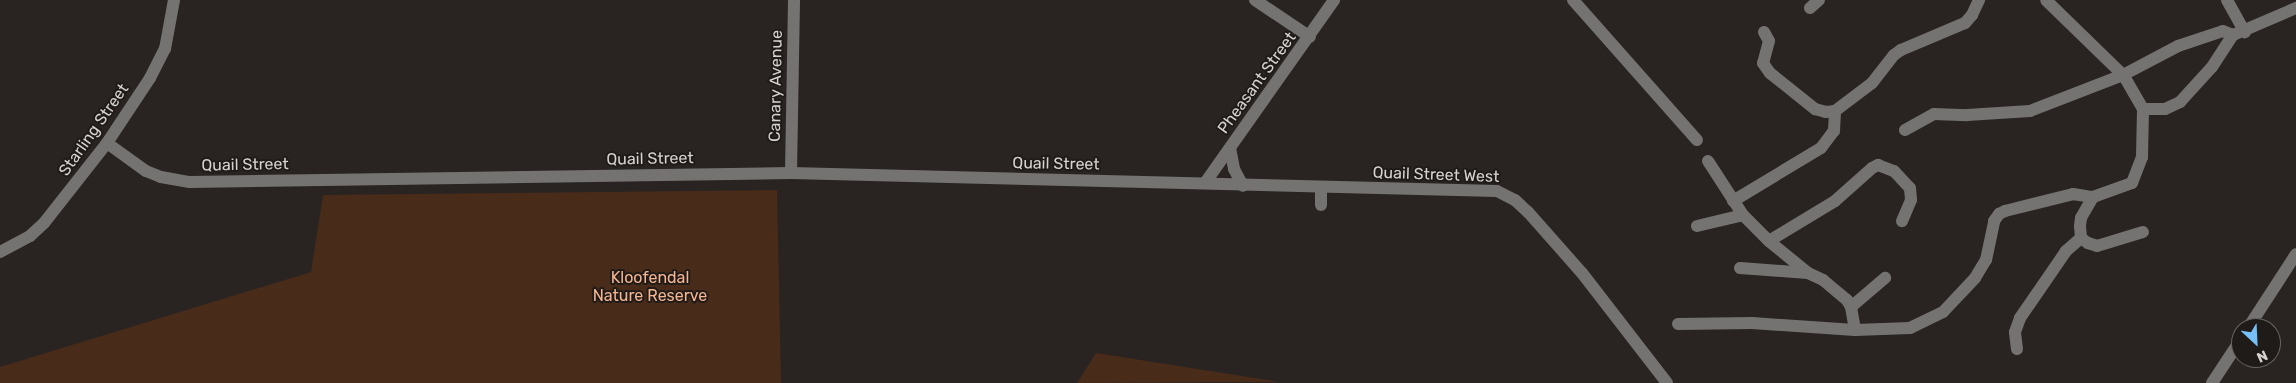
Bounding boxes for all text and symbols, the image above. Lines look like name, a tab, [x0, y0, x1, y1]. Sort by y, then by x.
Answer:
street label: Pheasant Street	[1214, 28, 1300, 138]
street label: Canary Avenue	[765, 29, 787, 143]
street label: Starling Street	[55, 80, 133, 180]
street label: Quail Street	[606, 149, 694, 169]
street label: Quail Street	[1012, 154, 1100, 174]
street label: Quail Street	[201, 155, 289, 175]
street label: Quail Street West	[1372, 163, 1500, 187]
park label: Kloofendal Nature Reserve	[593, 268, 707, 306]
north arrow	[2231, 318, 2281, 368]
text: N	[2254, 346, 2270, 366]

